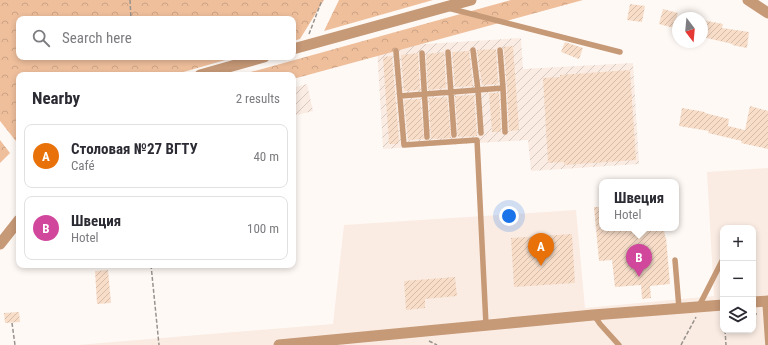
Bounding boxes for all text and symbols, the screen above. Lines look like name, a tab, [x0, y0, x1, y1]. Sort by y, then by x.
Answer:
north arrow	[672, 12, 708, 48]
search box	[16, 16, 296, 60]
icon: search	[30, 27, 52, 49]
text: Search here	[62, 29, 132, 47]
text: Nearby	[32, 88, 80, 108]
text: 2 results	[236, 91, 280, 106]
text: Столовая №27 ВГТУ	[71, 140, 198, 158]
text: A	[42, 149, 50, 164]
text: 40 m	[253, 149, 279, 164]
text: Café	[71, 158, 95, 173]
popup	[599, 179, 679, 231]
text: Швеция	[614, 189, 664, 207]
your location	[499, 206, 519, 226]
text: Hotel	[614, 207, 641, 222]
text: Швеция	[71, 212, 121, 230]
text: B	[42, 221, 50, 236]
text: 100 m	[247, 221, 279, 236]
map controls	[720, 225, 756, 333]
button: +	[720, 225, 756, 261]
text: Hotel	[71, 230, 99, 245]
pin: A	[528, 233, 554, 266]
pin: B	[626, 244, 652, 277]
button: −	[720, 261, 756, 297]
button: layers	[720, 297, 756, 333]

